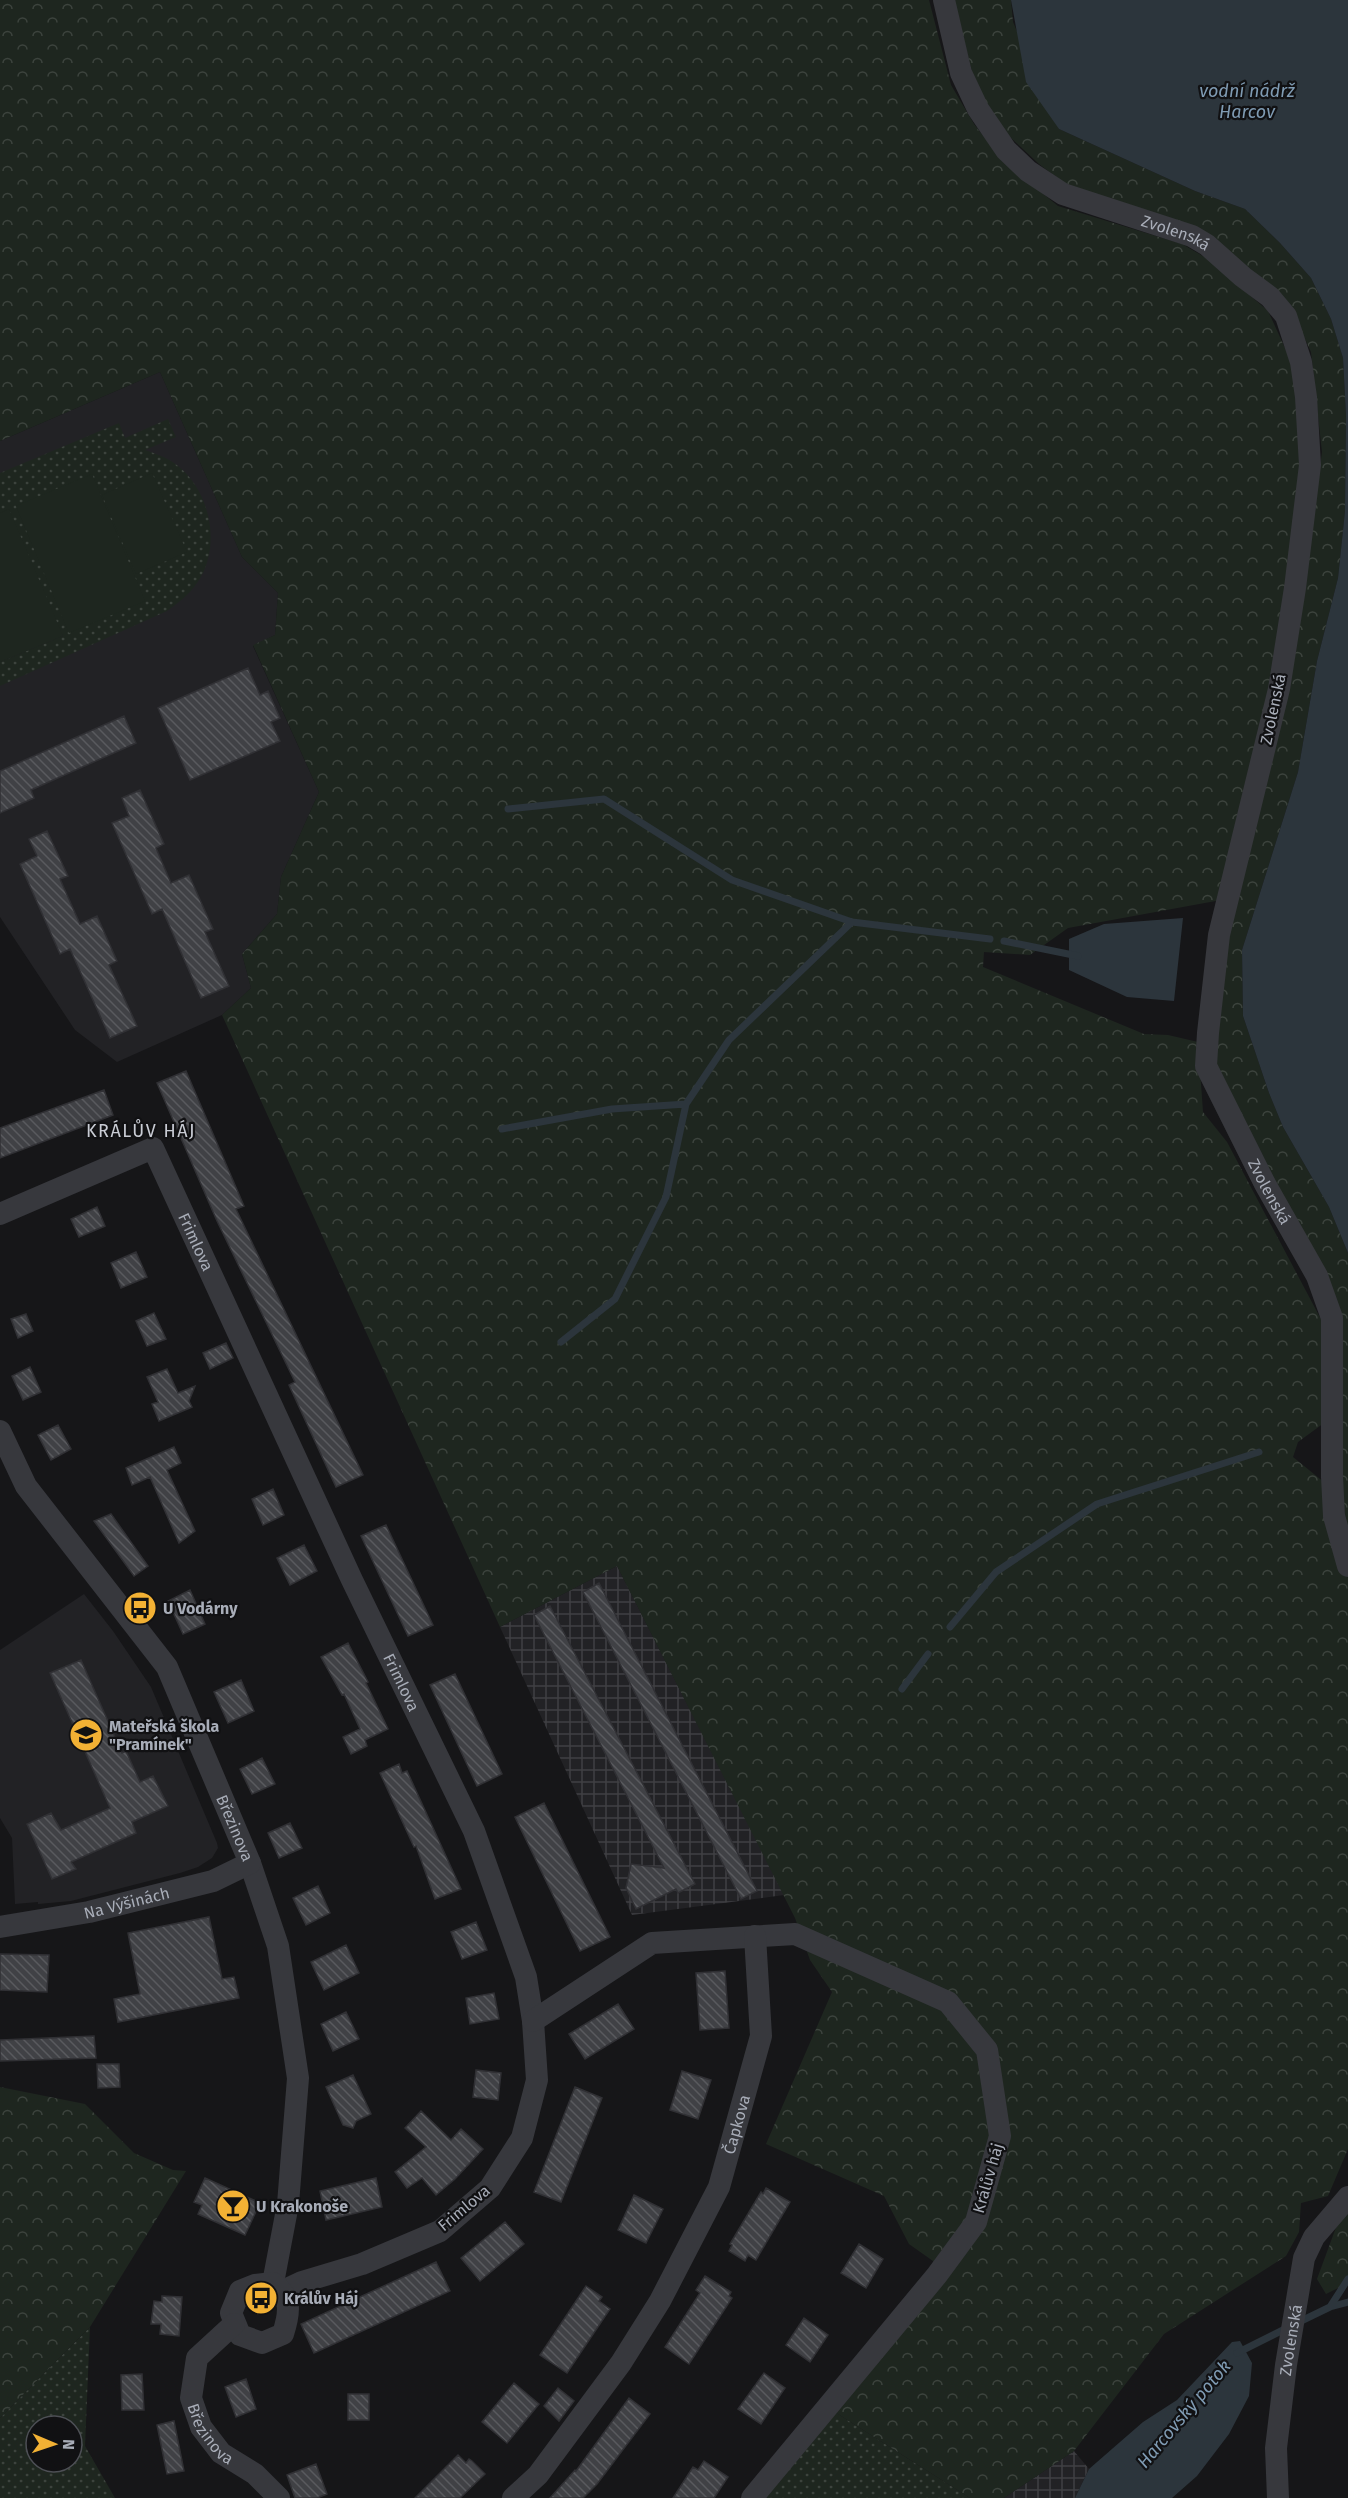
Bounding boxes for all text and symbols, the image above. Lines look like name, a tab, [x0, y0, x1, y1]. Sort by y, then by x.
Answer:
water label: vodní nádrž Harcov	[1199, 80, 1296, 123]
street label: Zvolenská	[1139, 211, 1214, 254]
street label: Zvolenská	[1256, 672, 1290, 746]
district label: KRÁLŮV HÁJ	[86, 1119, 196, 1142]
street label: Zvolenská	[1244, 1155, 1295, 1228]
street label: Frimlova	[175, 1210, 218, 1274]
bus stop icon: U Vodárny	[122, 1590, 158, 1626]
place label: U Vodárny	[163, 1599, 238, 1618]
street label: Frimlova	[380, 1650, 424, 1714]
school or university icon: Mateřská škola "Pramínek"	[68, 1717, 104, 1753]
place label: Mateřská škola "Pramínek"	[109, 1717, 220, 1754]
street label: Březinova	[213, 1792, 258, 1864]
street label: Na Výšinách	[82, 1883, 171, 1922]
street label: Čapkova	[718, 2093, 754, 2156]
street label: Králův háj	[969, 2141, 1007, 2215]
street label: Frimlova	[434, 2181, 494, 2235]
bar icon: U Krakonoše	[215, 2188, 251, 2224]
place label: U Krakonoše	[256, 2197, 348, 2216]
bus stop icon: Králův Háj	[243, 2280, 279, 2316]
place label: Králův Háj	[284, 2289, 358, 2308]
street label: Zvolenská	[1275, 2303, 1306, 2377]
water label: Harcovský potok	[1132, 2355, 1236, 2473]
street label: Březinova	[184, 2401, 237, 2468]
north arrow	[24, 2414, 84, 2474]
text: N	[59, 2439, 78, 2450]

